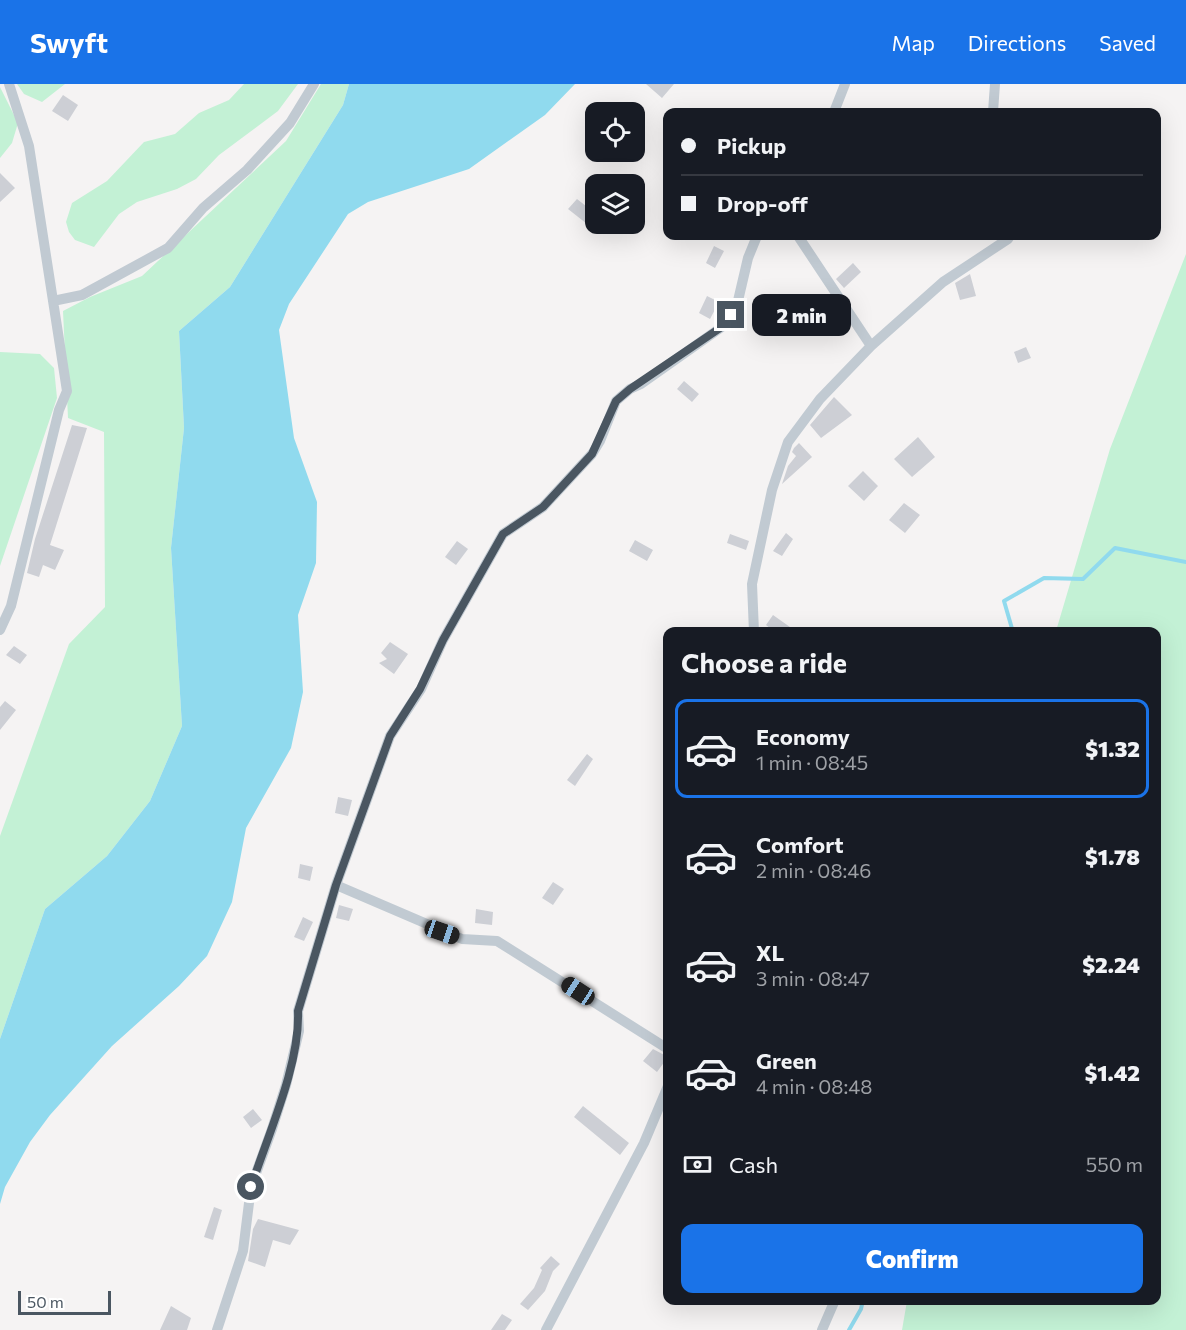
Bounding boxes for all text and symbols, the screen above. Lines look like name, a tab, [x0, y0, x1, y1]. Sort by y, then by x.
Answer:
text: Swyft	[30, 25, 108, 59]
text: Map	[892, 30, 935, 55]
text: Directions	[968, 30, 1066, 55]
text: Saved	[1099, 30, 1156, 55]
map controls	[585, 102, 645, 234]
button: locate	[585, 102, 645, 162]
text: Pickup	[717, 132, 786, 159]
button: layers	[585, 174, 645, 234]
text: Drop-off	[717, 190, 808, 217]
callout: 2 min	[752, 294, 851, 336]
route end	[717, 301, 744, 328]
text: 2 min	[776, 303, 827, 327]
text: Choose a ride	[681, 646, 847, 679]
icon: car	[684, 722, 738, 776]
text: Economy	[756, 723, 850, 750]
text: $1.32	[1085, 735, 1140, 762]
text: 1 min · 08:45	[756, 750, 868, 774]
icon: car	[684, 830, 738, 884]
text: Comfort	[756, 831, 844, 858]
text: $1.78	[1085, 843, 1140, 870]
text: 2 min · 08:46	[756, 858, 871, 882]
car	[422, 918, 462, 946]
icon: car	[684, 938, 738, 992]
text: XL	[756, 939, 784, 966]
text: $2.24	[1082, 951, 1140, 978]
text: 3 min · 08:47	[756, 966, 870, 990]
car	[558, 974, 598, 1008]
icon: car	[684, 1046, 738, 1100]
text: Green	[756, 1047, 817, 1074]
text: $1.42	[1085, 1059, 1140, 1086]
text: 4 min · 08:48	[756, 1074, 872, 1098]
icon: cash	[681, 1148, 714, 1181]
text: Cash	[729, 1151, 778, 1178]
text: 550 m	[1086, 1152, 1143, 1176]
route start	[237, 1173, 264, 1200]
button: Confirm	[681, 1224, 1143, 1293]
scale bar	[18, 1288, 111, 1316]
text: 50 m	[27, 1292, 64, 1311]

